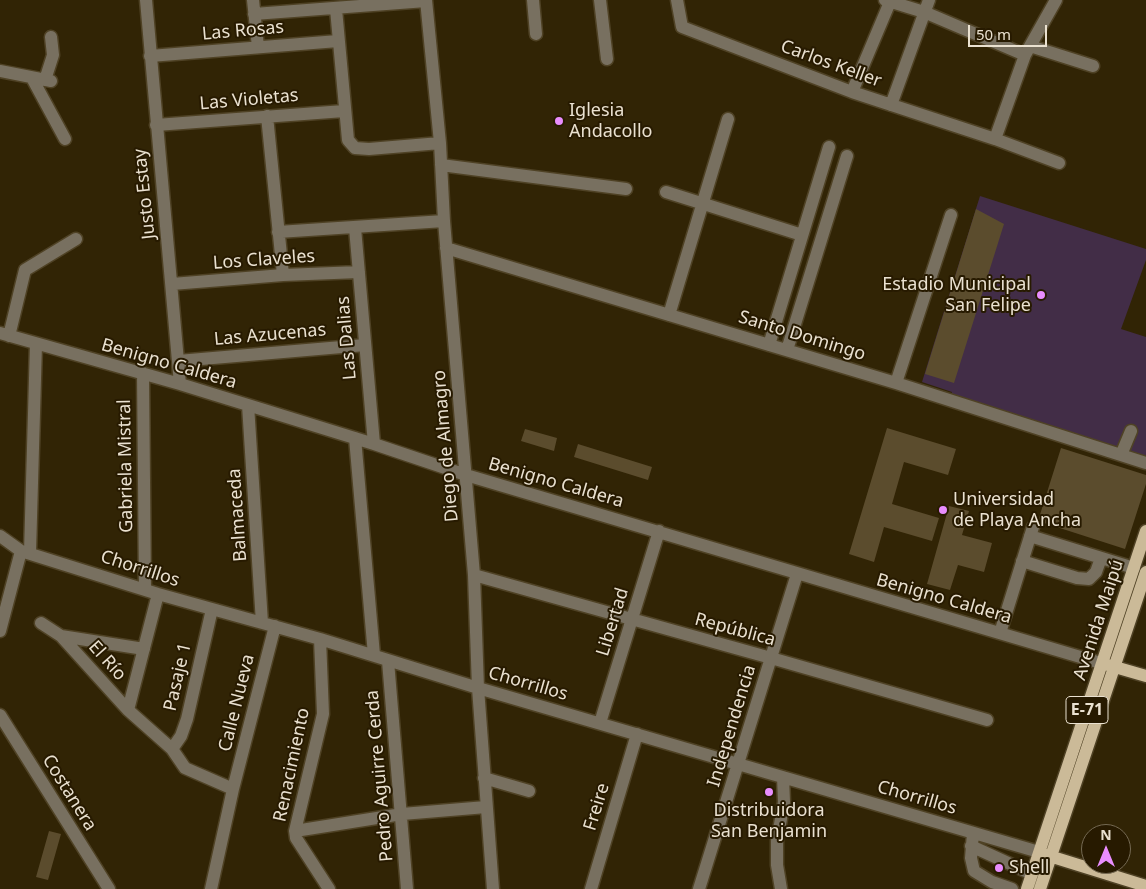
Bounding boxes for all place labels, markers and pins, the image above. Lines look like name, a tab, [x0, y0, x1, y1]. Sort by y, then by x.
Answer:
place label: Iglesia Andacollo	[569, 100, 653, 142]
marker: Iglesia Andacollo	[553, 115, 565, 127]
place label: Estadio Municipal San Felipe	[882, 274, 1031, 316]
marker: Estadio Municipal San Felipe	[1035, 289, 1047, 301]
place label: Universidad de Playa Ancha	[953, 489, 1081, 532]
marker: Universidad de Playa Ancha	[937, 504, 949, 516]
marker: Distribuidora San Benjamin	[763, 786, 775, 798]
place label: Distribuidora San Benjamin	[711, 800, 827, 842]
place label: Shell	[1009, 857, 1049, 879]
marker: Shell	[993, 862, 1005, 874]

